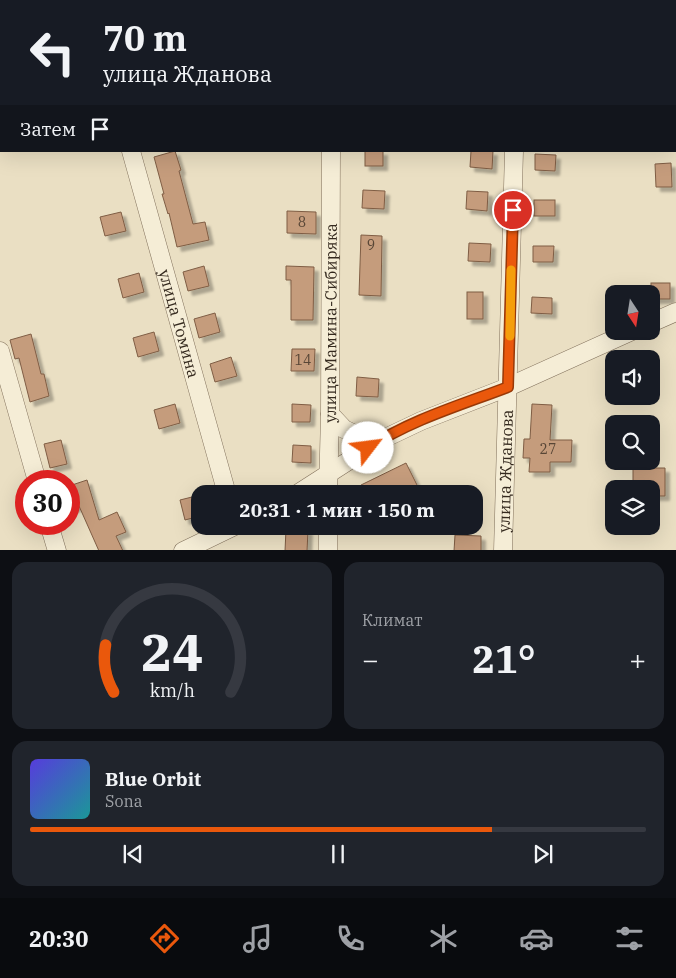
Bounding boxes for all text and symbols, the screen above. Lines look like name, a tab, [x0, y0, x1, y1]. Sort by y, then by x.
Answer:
text: 70 m	[103, 15, 187, 61]
icon: left	[20, 20, 85, 85]
text: улица Жданова	[103, 59, 272, 88]
icon: arrive	[86, 115, 114, 143]
text: Затем	[20, 117, 76, 141]
pin	[492, 189, 534, 231]
icon: arrive	[499, 196, 527, 224]
house number: 8	[298, 213, 306, 231]
street label: улица Мамина-Сибиряка	[320, 223, 341, 423]
house number: 9	[367, 236, 375, 254]
street label: улица Томина	[155, 267, 204, 380]
north arrow	[605, 285, 660, 340]
map controls	[605, 285, 660, 535]
button: sound	[605, 350, 660, 405]
house number: 14	[295, 351, 311, 369]
street label: улица Жданова	[494, 409, 517, 533]
button: search	[605, 415, 660, 470]
position arrow	[341, 421, 393, 473]
house number: 27	[540, 440, 556, 458]
speed limit sign: 30	[15, 470, 80, 535]
button: layers	[605, 480, 660, 535]
text: 20:31 · 1 мин · 150 m	[239, 498, 435, 522]
text: Климат	[362, 610, 422, 630]
text: 24	[141, 618, 203, 685]
text: 21°	[472, 634, 536, 683]
text: −	[362, 641, 379, 678]
text: +	[629, 641, 646, 678]
text: km/h	[149, 679, 195, 702]
text: Blue Orbit	[105, 767, 201, 791]
text: Sona	[105, 791, 142, 811]
icon: previous	[119, 840, 147, 868]
icon: pause	[324, 840, 352, 868]
icon: next	[529, 840, 557, 868]
icon: directions	[147, 921, 182, 956]
icon: music	[240, 921, 275, 956]
icon: phone	[333, 921, 368, 956]
icon: climate	[426, 921, 461, 956]
icon: car	[519, 921, 554, 956]
icon: filters	[612, 921, 647, 956]
text: 20:30	[29, 924, 89, 953]

